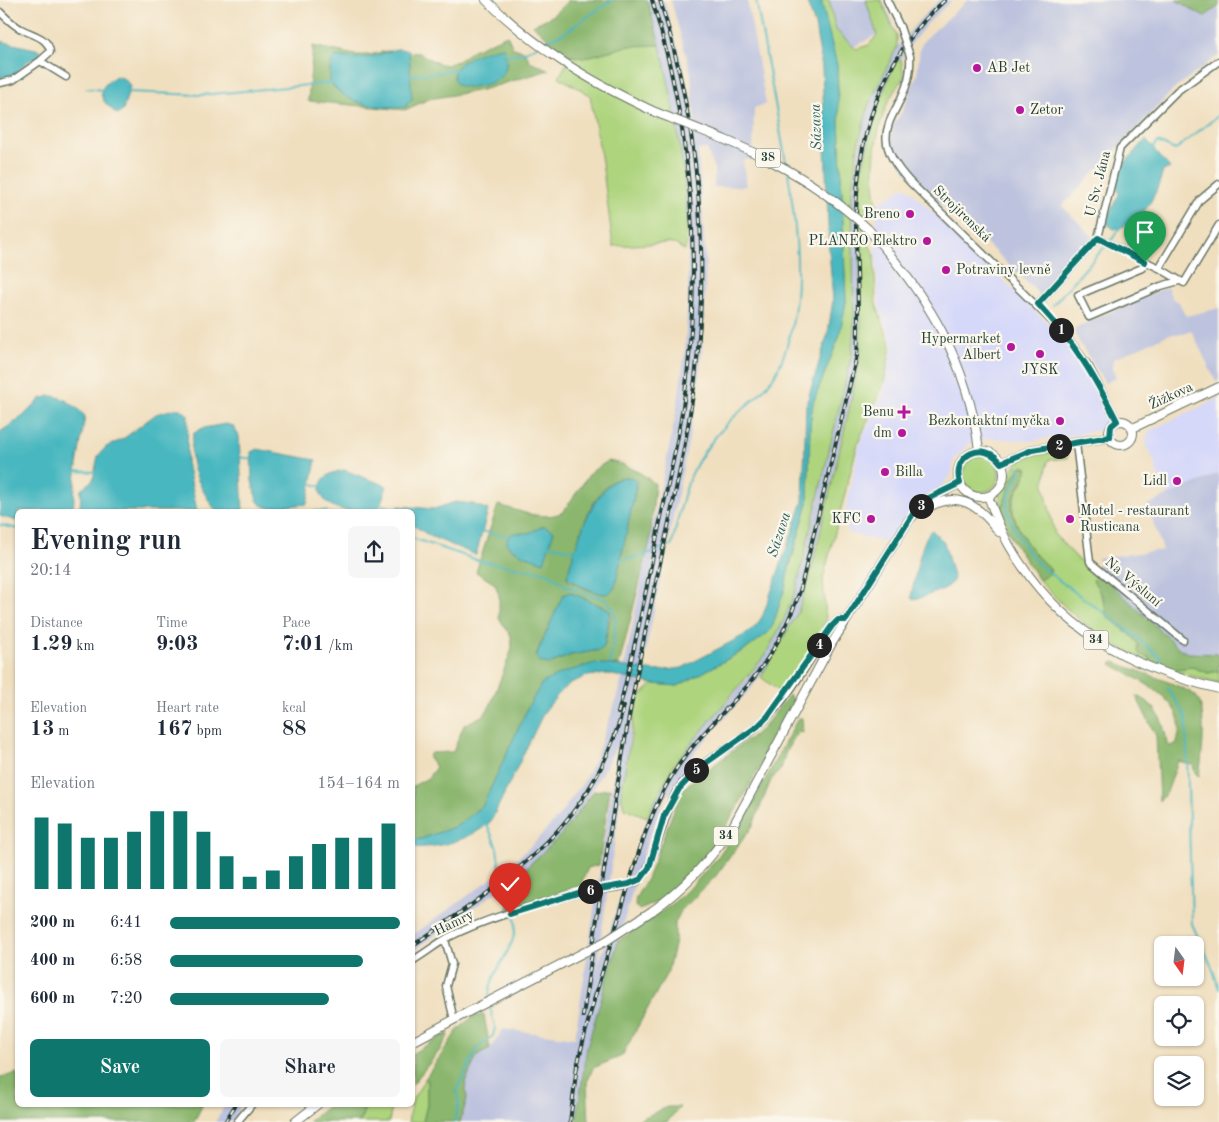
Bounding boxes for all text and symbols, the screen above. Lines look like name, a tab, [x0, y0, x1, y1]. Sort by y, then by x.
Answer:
place label: AB Jet	[987, 61, 1030, 75]
marker: AB Jet	[971, 62, 983, 74]
water label: Sázava	[809, 103, 825, 151]
place label: Zetor	[1030, 103, 1063, 117]
marker: Zetor	[1014, 104, 1026, 116]
road number: 38	[756, 148, 780, 168]
street label: U Sv. Jána	[1083, 149, 1113, 219]
street label: Strojírenská	[930, 183, 994, 245]
place label: Breno	[864, 207, 900, 221]
marker: Breno	[904, 208, 916, 220]
pin	[1124, 211, 1166, 262]
icon: arrive	[1131, 218, 1159, 246]
place label: PLANEO Elektro	[809, 234, 917, 248]
marker: PLANEO Elektro	[921, 235, 933, 247]
place label: Potraviny levně	[956, 263, 1051, 277]
marker: Potraviny levně	[940, 264, 952, 276]
pin: 1	[1048, 318, 1074, 342]
text: 1	[1057, 323, 1066, 337]
place label: Hypermarket Albert	[921, 332, 1001, 362]
marker: Hypermarket Albert	[1005, 341, 1017, 353]
marker: JYSK	[1034, 348, 1046, 360]
place label: JYSK	[1021, 363, 1059, 377]
street label: Žižkova	[1146, 377, 1195, 412]
place label: Benu	[863, 405, 895, 419]
marker: Benu	[898, 406, 910, 418]
place label: Bezkontaktní myčka	[928, 414, 1050, 428]
marker: Bezkontaktní myčka	[1054, 415, 1066, 427]
place label: dm	[874, 426, 892, 440]
marker: dm	[896, 427, 908, 439]
pin: 2	[1046, 434, 1072, 458]
text: 2	[1055, 439, 1064, 453]
place label: Billa	[895, 465, 923, 479]
marker: Billa	[879, 466, 891, 478]
place label: Lidl	[1143, 474, 1167, 488]
marker: Lidl	[1171, 475, 1183, 487]
pin: 3	[908, 494, 934, 518]
text: 3	[917, 499, 926, 513]
place label: Motel - restaurant Rusticana	[1080, 504, 1190, 534]
water label: Sázava	[766, 510, 794, 560]
place label: KFC	[832, 512, 861, 526]
marker: KFC	[865, 513, 877, 525]
marker: Motel - restaurant Rusticana	[1064, 513, 1076, 525]
button: share	[348, 526, 400, 578]
text: Evening run	[30, 528, 182, 556]
street label: Na Výsluní	[1102, 555, 1164, 610]
text: 20:14	[30, 563, 72, 579]
text: Distance	[30, 616, 83, 630]
text: Time	[156, 616, 187, 630]
text: Pace	[282, 616, 310, 630]
road number: 34	[1084, 630, 1108, 650]
pin: 4	[806, 632, 832, 658]
text: 1.29	[30, 634, 72, 655]
text: 9:03	[156, 634, 198, 655]
text: 7:01	[282, 634, 324, 655]
text: 4	[815, 638, 824, 652]
text: km	[72, 639, 95, 653]
text: /km	[324, 639, 353, 653]
text: Elevation	[30, 701, 87, 715]
text: Heart rate	[156, 701, 219, 715]
text: kcal	[282, 701, 306, 715]
text: 13	[30, 719, 54, 740]
text: 167	[156, 719, 193, 740]
text: 88	[282, 719, 306, 740]
text: m	[54, 724, 69, 738]
text: bpm	[193, 724, 222, 738]
pin: 5	[684, 758, 708, 782]
text: 5	[692, 763, 701, 777]
text: Elevation	[30, 776, 95, 792]
text: 154–164 m	[317, 776, 400, 792]
road number: 34	[714, 826, 738, 846]
pin	[489, 863, 531, 914]
icon: check	[496, 870, 524, 898]
pin: 6	[578, 878, 602, 904]
text: 6	[586, 884, 595, 898]
street label: Hamry	[432, 907, 477, 939]
text: 200 m	[30, 915, 75, 931]
text: 6:41	[110, 915, 142, 931]
north arrow	[1154, 936, 1204, 986]
map controls	[1154, 936, 1204, 1106]
text: 400 m	[30, 953, 75, 969]
text: 6:58	[110, 953, 142, 969]
text: 600 m	[30, 991, 75, 1007]
text: 7:20	[110, 991, 142, 1007]
button: locate	[1154, 996, 1204, 1046]
button: Save	[30, 1039, 210, 1097]
button: Share	[220, 1039, 400, 1097]
button: layers	[1154, 1056, 1204, 1106]

